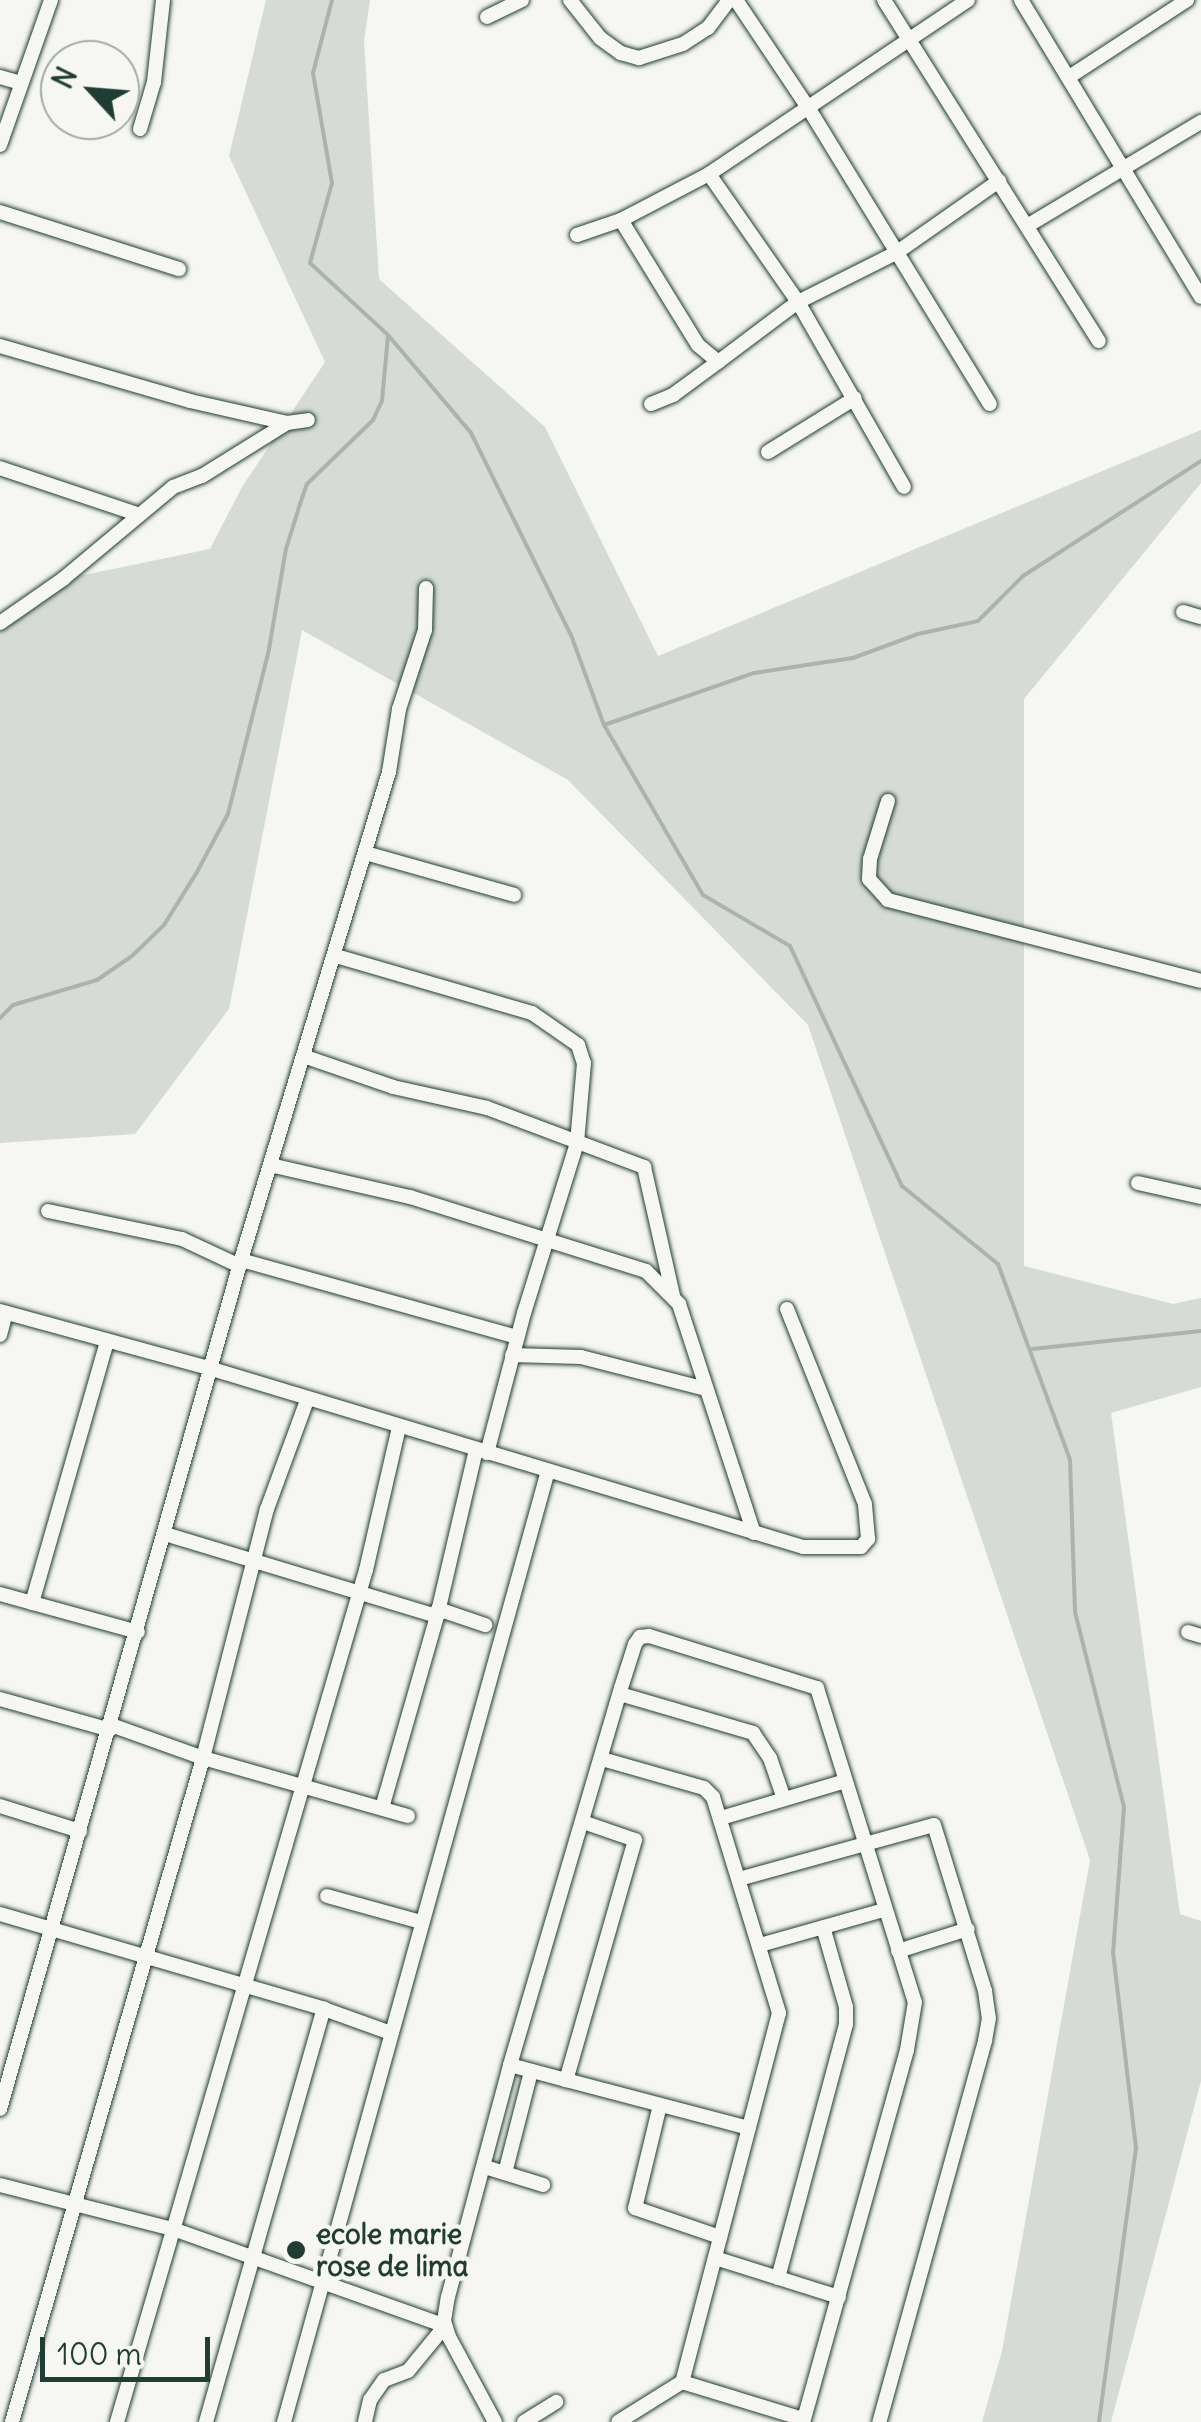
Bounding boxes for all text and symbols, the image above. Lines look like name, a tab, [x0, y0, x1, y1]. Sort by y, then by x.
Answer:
north arrow	[40, 40, 140, 140]
text: N	[44, 61, 85, 94]
place label: ecole marie rose de lima	[316, 2217, 469, 2283]
marker: ecole marie rose de lima	[285, 2239, 307, 2261]
scale bar	[45, 2317, 215, 2379]
text: 100 m	[57, 2335, 142, 2373]

